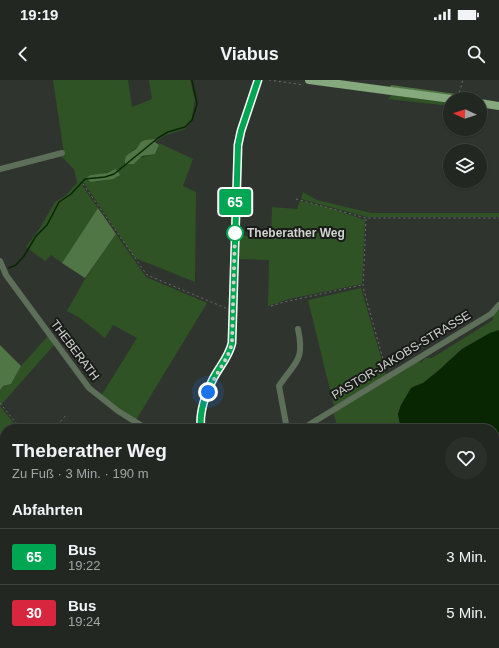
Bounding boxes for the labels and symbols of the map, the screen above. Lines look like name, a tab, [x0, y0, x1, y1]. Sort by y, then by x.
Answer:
north arrow	[443, 92, 487, 136]
line badge: 65	[217, 189, 253, 215]
marker: Theberather Weg	[226, 224, 244, 242]
place label: Theberather Weg	[247, 226, 345, 240]
street label: PASTOR-JAKOBS-STRASSE	[329, 308, 473, 402]
street label: THEBERATH	[48, 317, 102, 383]
your location	[198, 382, 218, 402]

